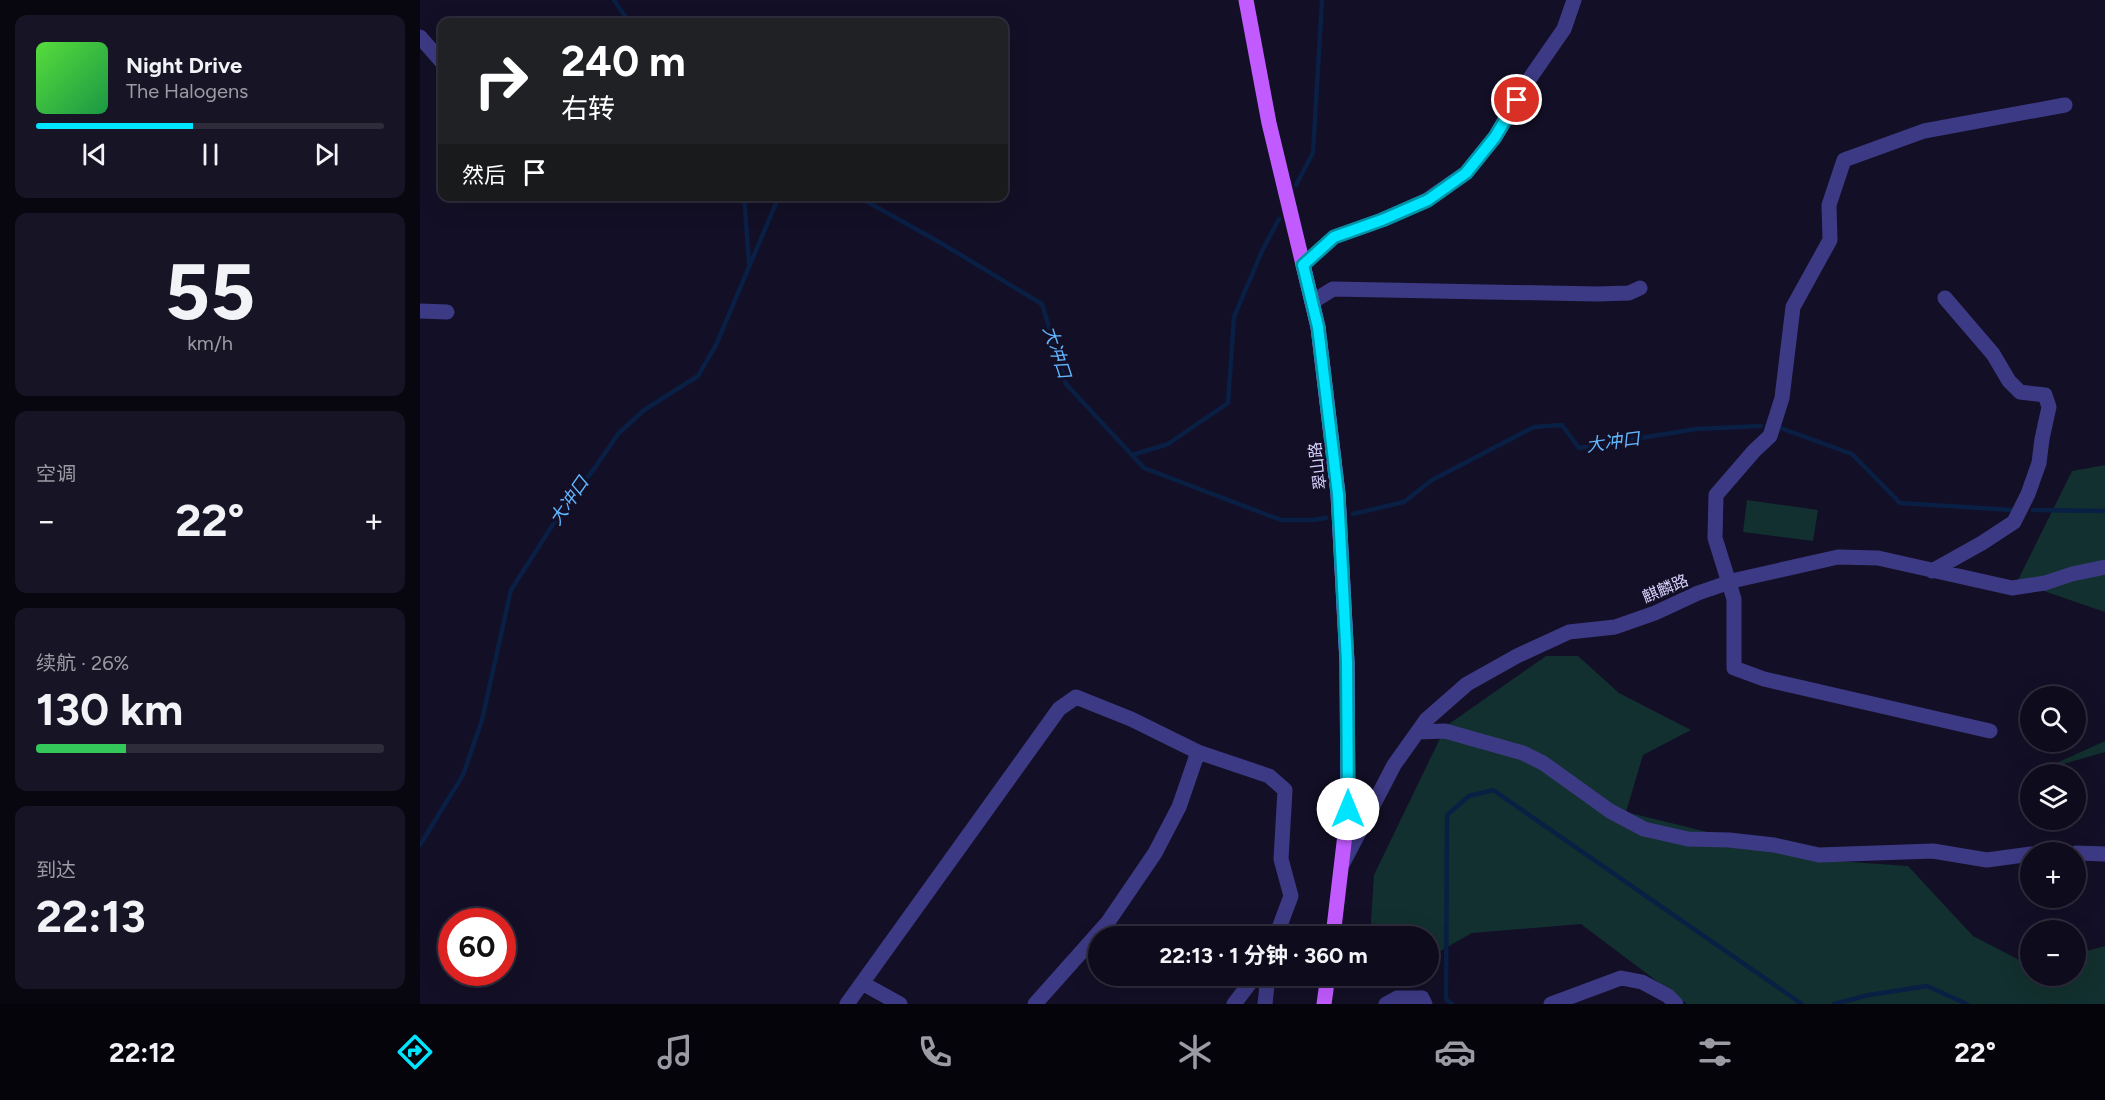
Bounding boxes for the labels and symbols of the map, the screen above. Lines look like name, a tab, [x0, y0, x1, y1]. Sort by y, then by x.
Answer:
pin	[1491, 74, 1542, 125]
water label: 大冲口	[1038, 323, 1076, 383]
water label: 大冲口	[1585, 427, 1643, 457]
street label: 翠山路	[1305, 441, 1330, 491]
water label: 大冲口	[545, 471, 595, 529]
street label: 麒麟路	[1639, 570, 1691, 607]
position arrow	[1316, 777, 1380, 841]
speed limit sign: 60	[438, 908, 516, 986]

